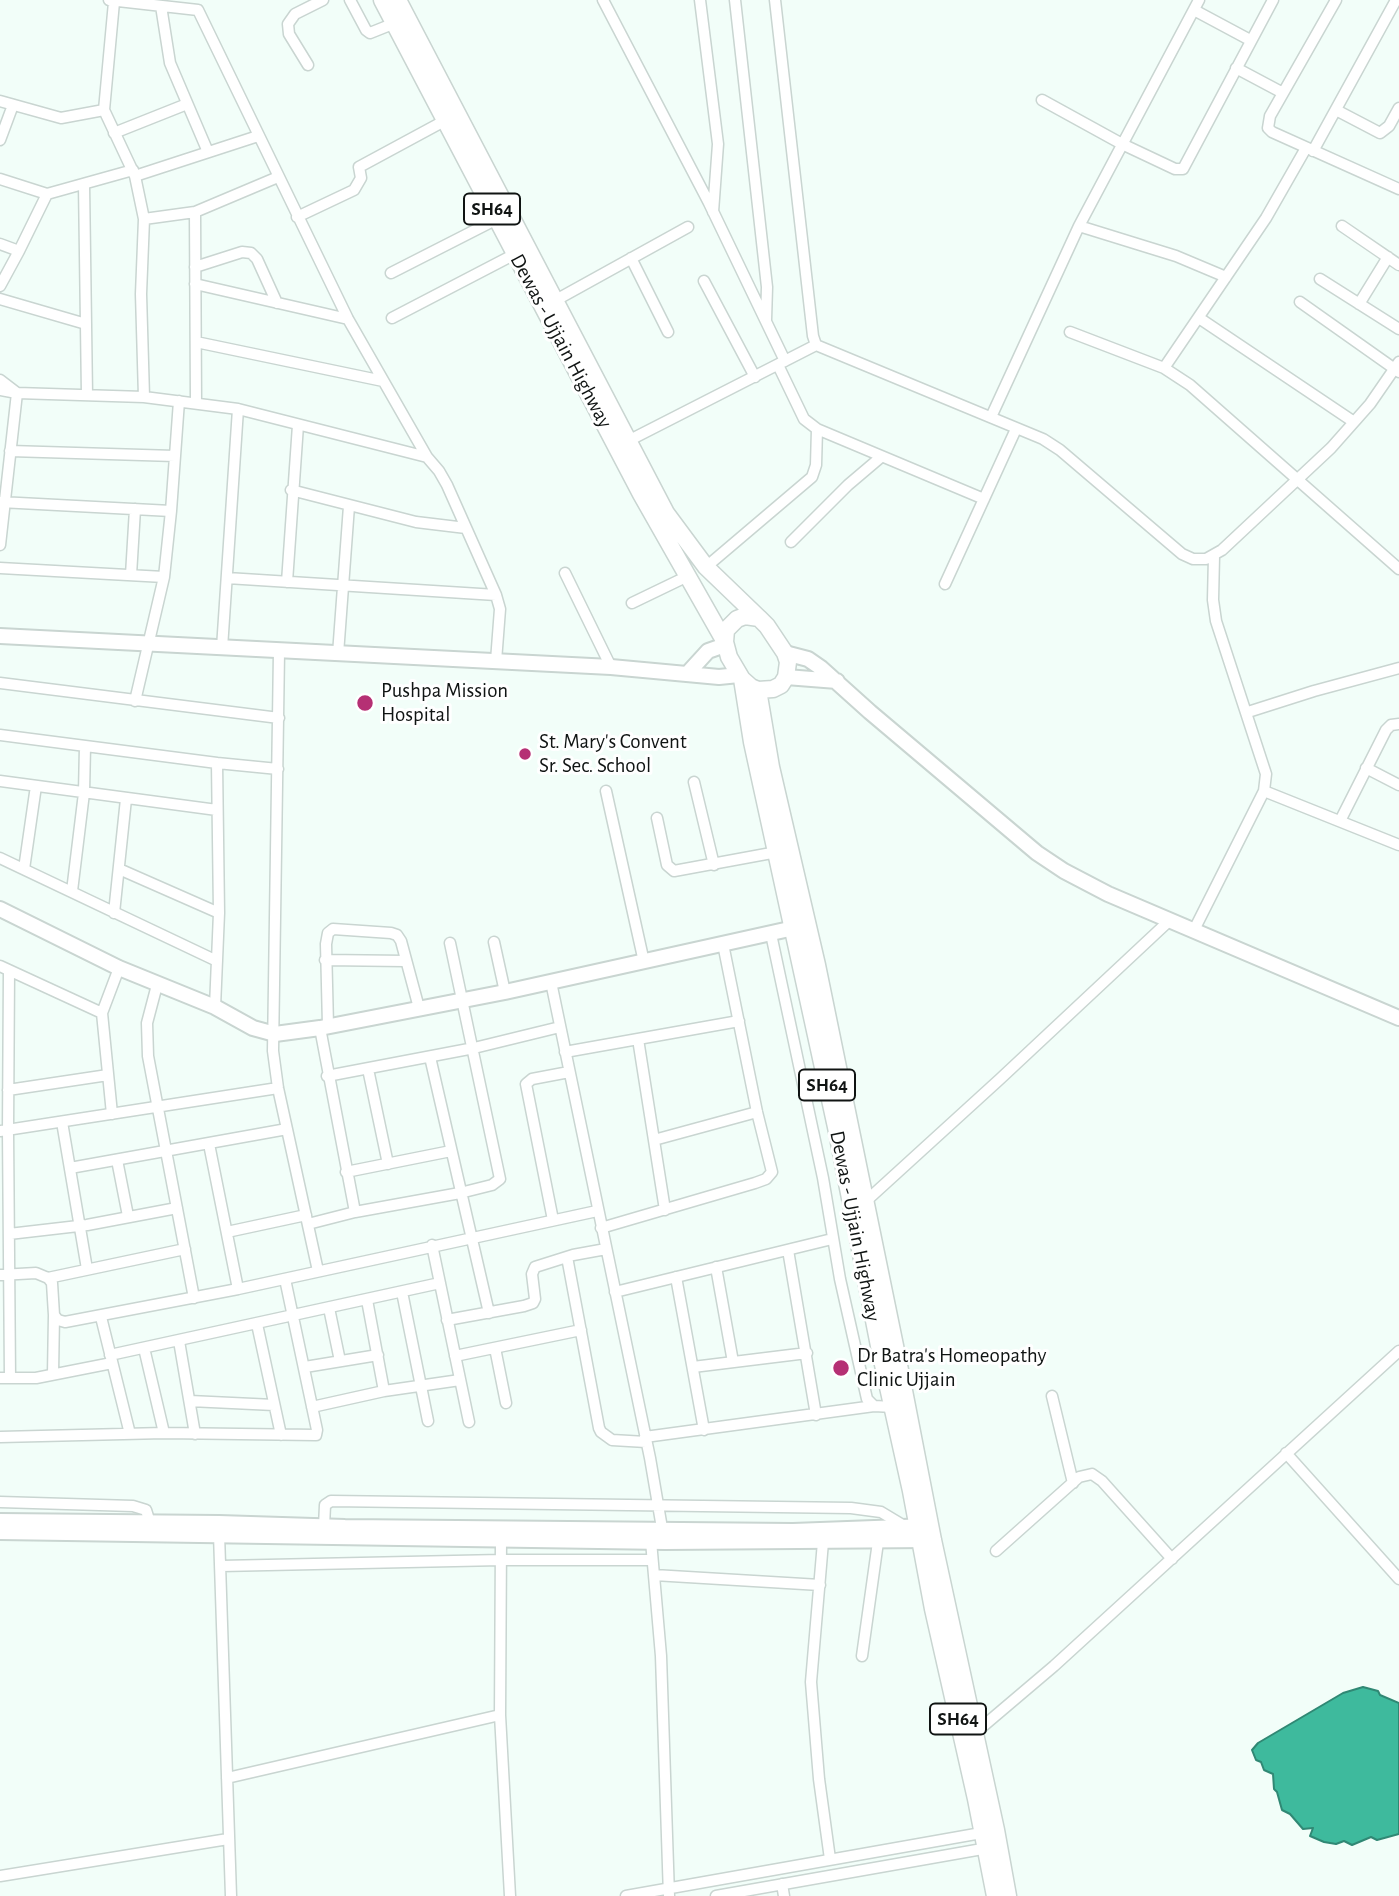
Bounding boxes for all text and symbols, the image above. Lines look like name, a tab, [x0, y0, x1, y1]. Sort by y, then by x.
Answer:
road number: SH64	[464, 194, 520, 224]
street label: Dewas - Ujjain Highway	[504, 250, 618, 432]
place label: Pushpa Mission Hospital	[381, 678, 508, 728]
marker: Pushpa Mission Hospital	[355, 693, 375, 713]
place label: St. Mary's Convent Sr. Sec. School	[539, 729, 687, 779]
marker: St. Mary's Convent Sr. Sec. School	[517, 746, 533, 762]
road number: SH64	[799, 1070, 855, 1100]
street label: Dewas - Ujjain Highway	[824, 1129, 886, 1323]
place label: Dr Batra's Homeopathy Clinic Ujjain	[857, 1343, 1046, 1393]
marker: Dr Batra's Homeopathy Clinic Ujjain	[831, 1358, 851, 1378]
road number: SH64	[930, 1704, 986, 1735]

